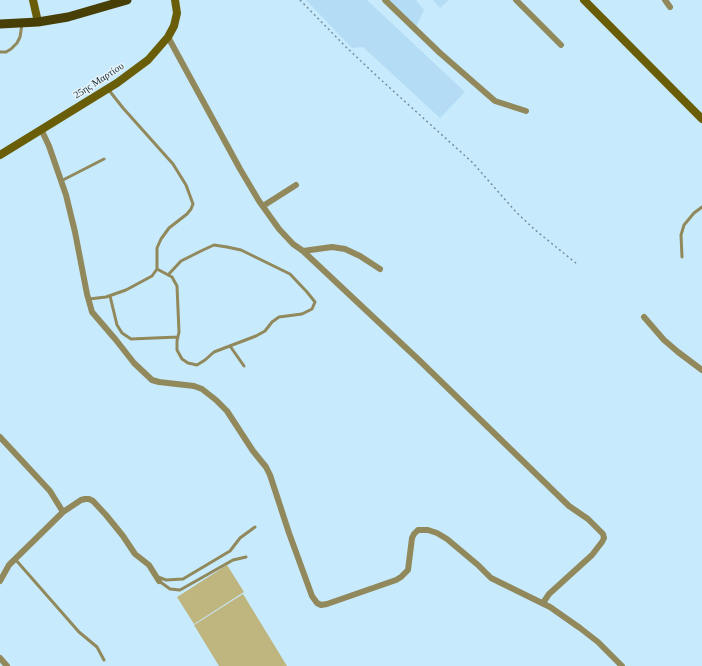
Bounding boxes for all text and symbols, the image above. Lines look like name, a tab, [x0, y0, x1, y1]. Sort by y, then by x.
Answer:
street label: 25ης Μαρτίου	[72, 60, 126, 102]

